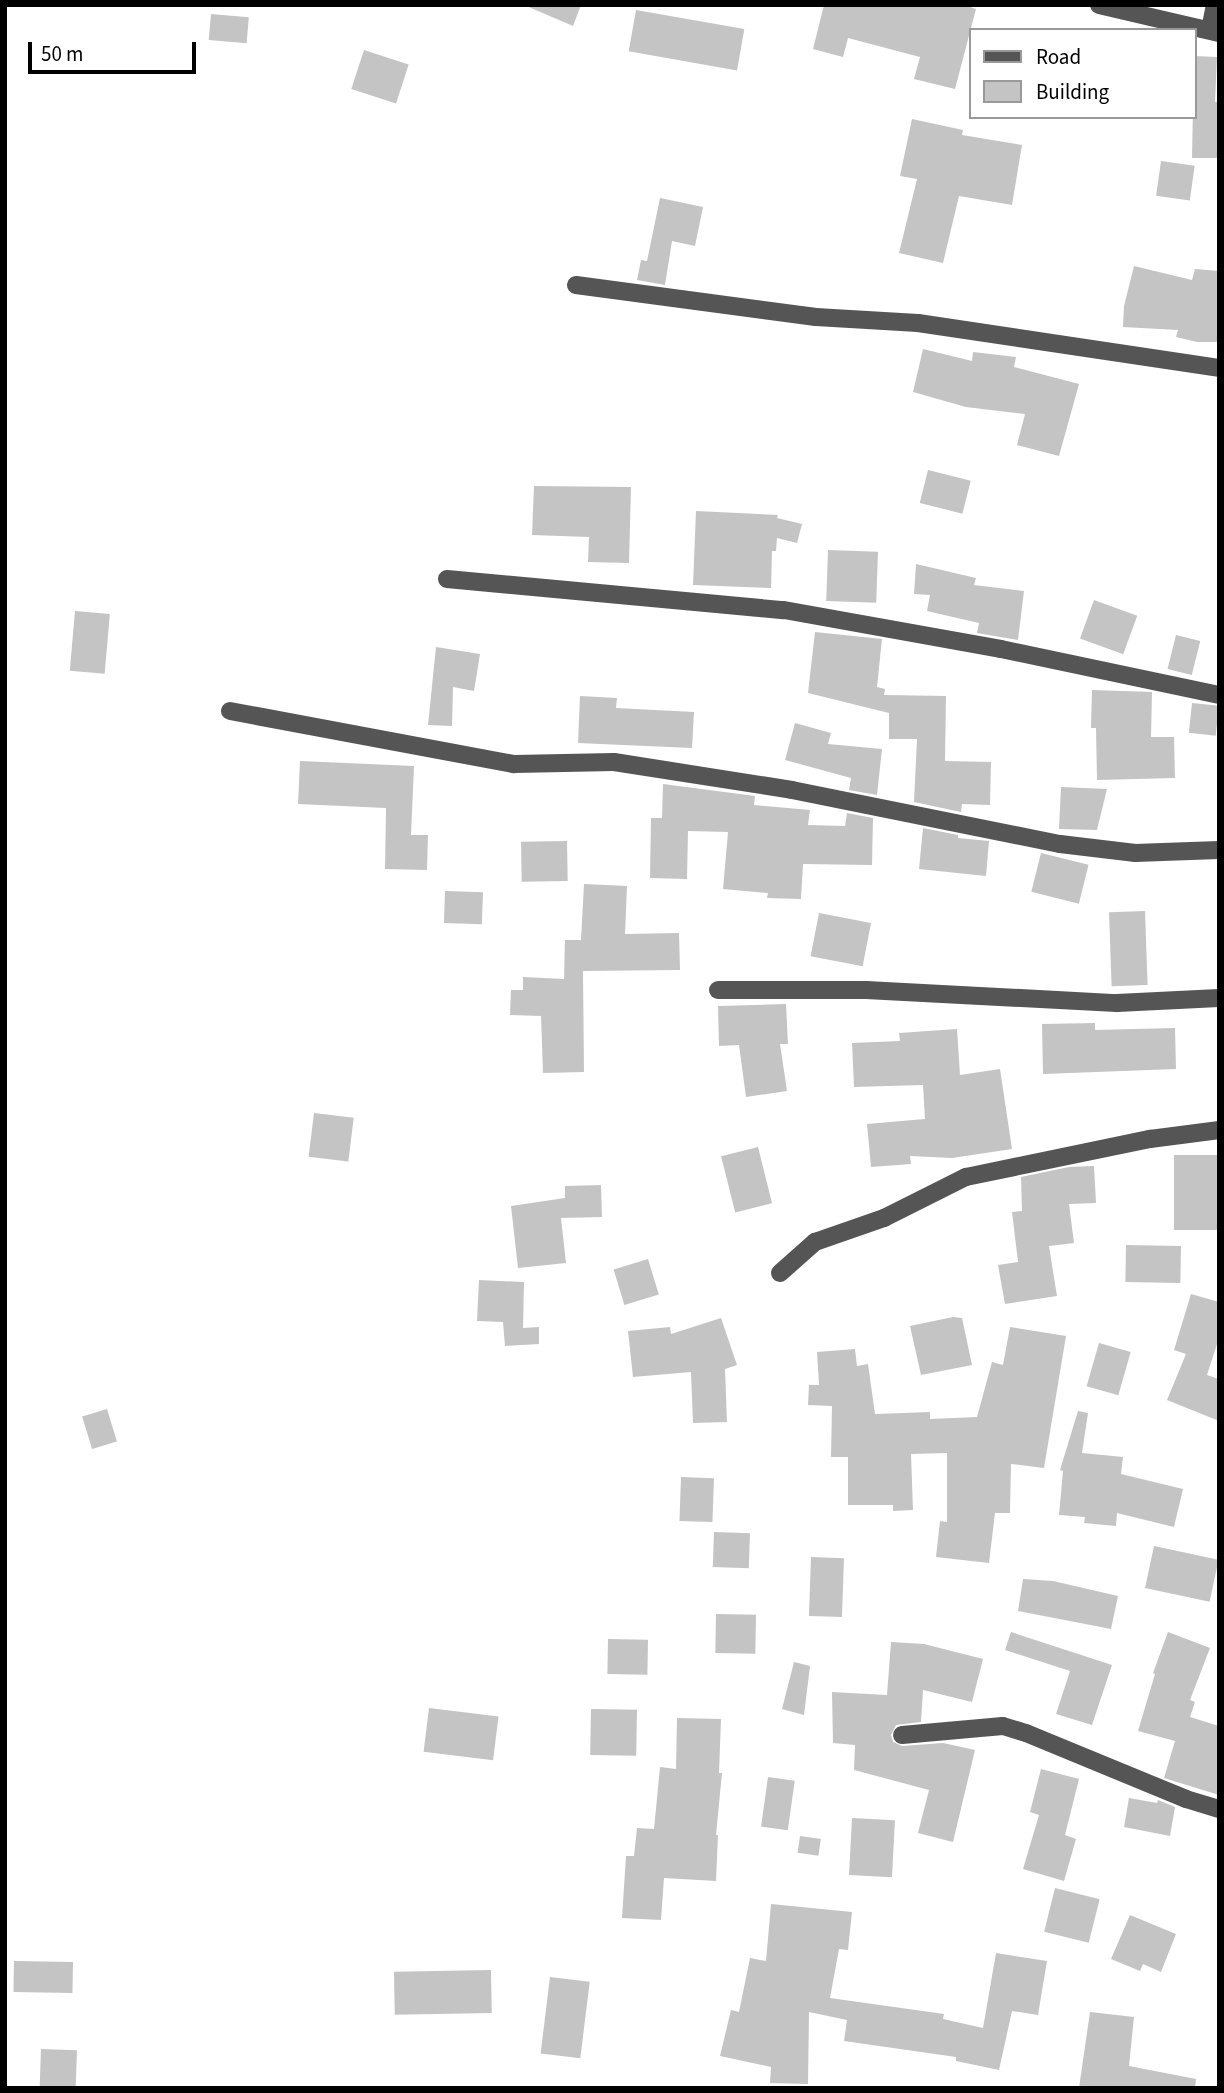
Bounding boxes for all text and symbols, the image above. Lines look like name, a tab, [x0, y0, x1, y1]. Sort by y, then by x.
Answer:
scale bar	[32, 28, 200, 72]
legend	[968, 28, 1196, 119]
text: 50 m	[41, 39, 83, 69]
text: Road	[1036, 42, 1081, 72]
text: Building	[1036, 77, 1109, 107]

